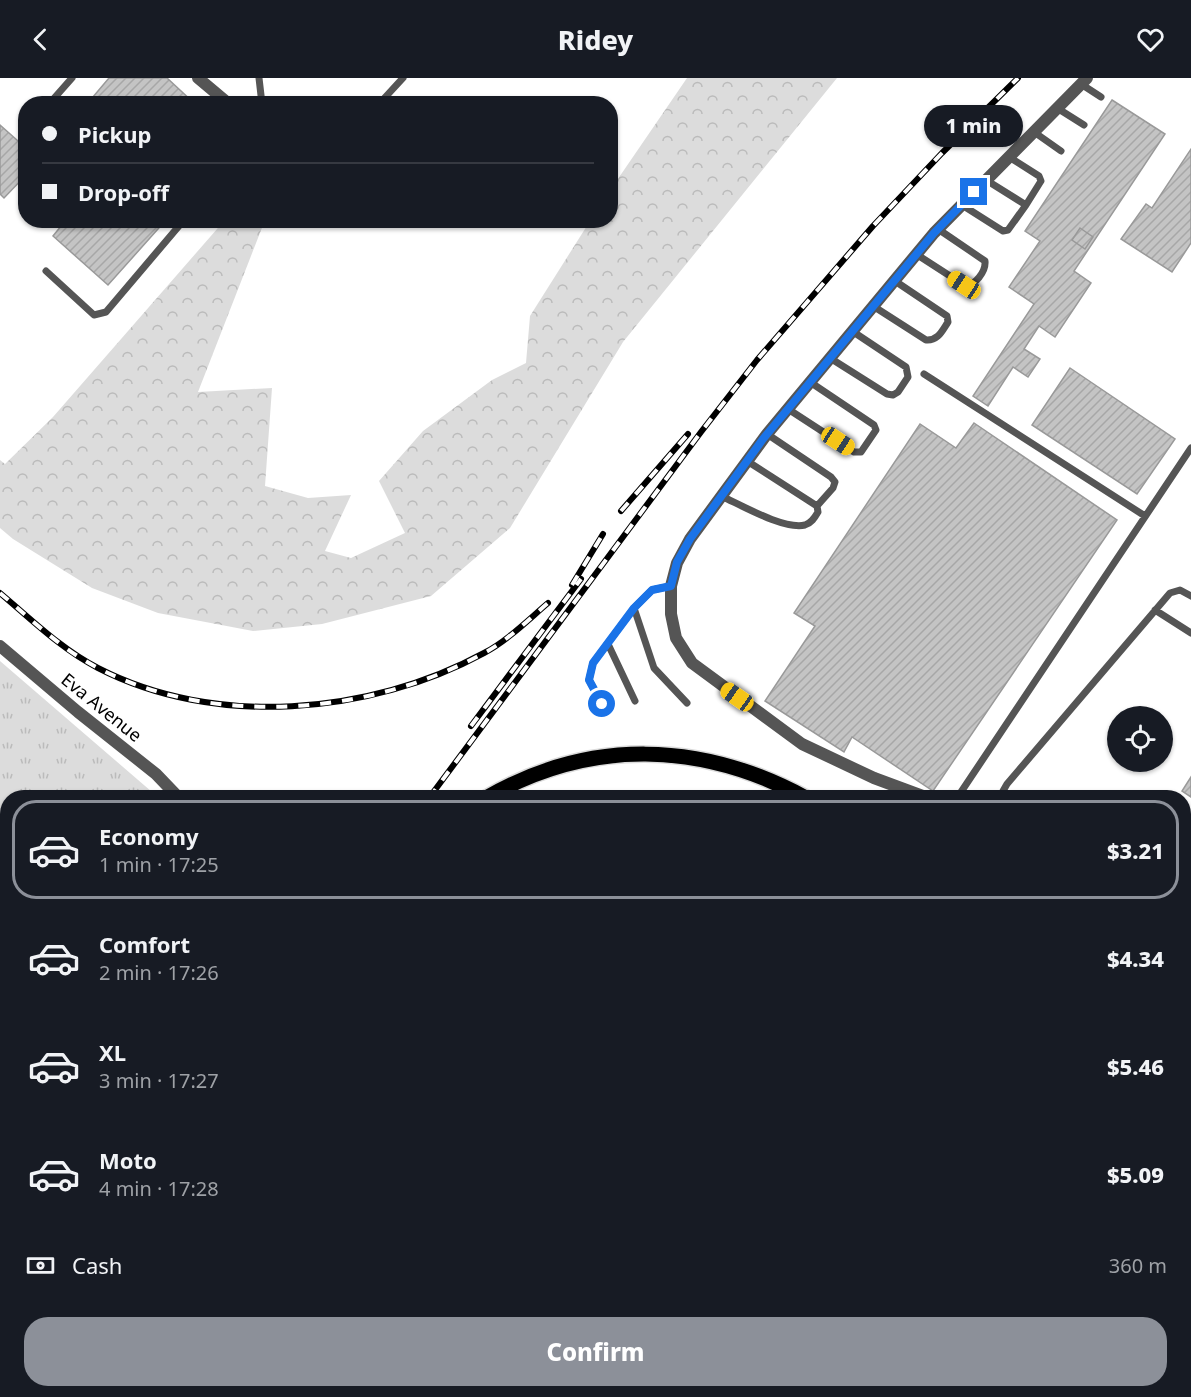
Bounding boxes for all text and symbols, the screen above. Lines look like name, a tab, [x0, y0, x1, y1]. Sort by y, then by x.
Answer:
text: Ridey	[558, 21, 633, 58]
icon: back	[24, 23, 57, 56]
icon: heart	[1134, 23, 1167, 56]
callout: 1 min	[924, 105, 1024, 147]
text: 1 min	[946, 112, 1001, 139]
text: Pickup	[78, 119, 151, 149]
text: Drop-off	[78, 177, 169, 207]
route end	[960, 178, 987, 205]
car	[944, 268, 984, 302]
car	[818, 424, 858, 458]
street label: Eva Avenue	[57, 667, 147, 747]
car	[717, 679, 757, 715]
route start	[588, 690, 615, 717]
map controls	[1107, 706, 1173, 772]
button: locate	[1107, 706, 1173, 772]
text: Economy	[99, 821, 198, 851]
icon: car	[27, 823, 81, 877]
text: $3.21	[1107, 835, 1164, 865]
text: 1 min · 17:25	[99, 851, 219, 878]
text: Comfort	[99, 929, 190, 959]
icon: car	[27, 931, 81, 985]
text: $4.34	[1107, 943, 1164, 973]
text: 2 min · 17:26	[99, 959, 219, 986]
text: XL	[99, 1037, 126, 1067]
icon: car	[27, 1039, 81, 1093]
text: $5.46	[1107, 1051, 1164, 1081]
text: 3 min · 17:27	[99, 1067, 219, 1094]
text: Moto	[99, 1145, 157, 1175]
icon: car	[27, 1147, 81, 1201]
text: $5.09	[1107, 1159, 1164, 1189]
text: 4 min · 17:28	[99, 1175, 219, 1202]
icon: cash	[24, 1249, 57, 1282]
text: Cash	[72, 1250, 122, 1280]
text: 360 m	[1109, 1252, 1167, 1279]
button: Confirm	[24, 1317, 1167, 1386]

